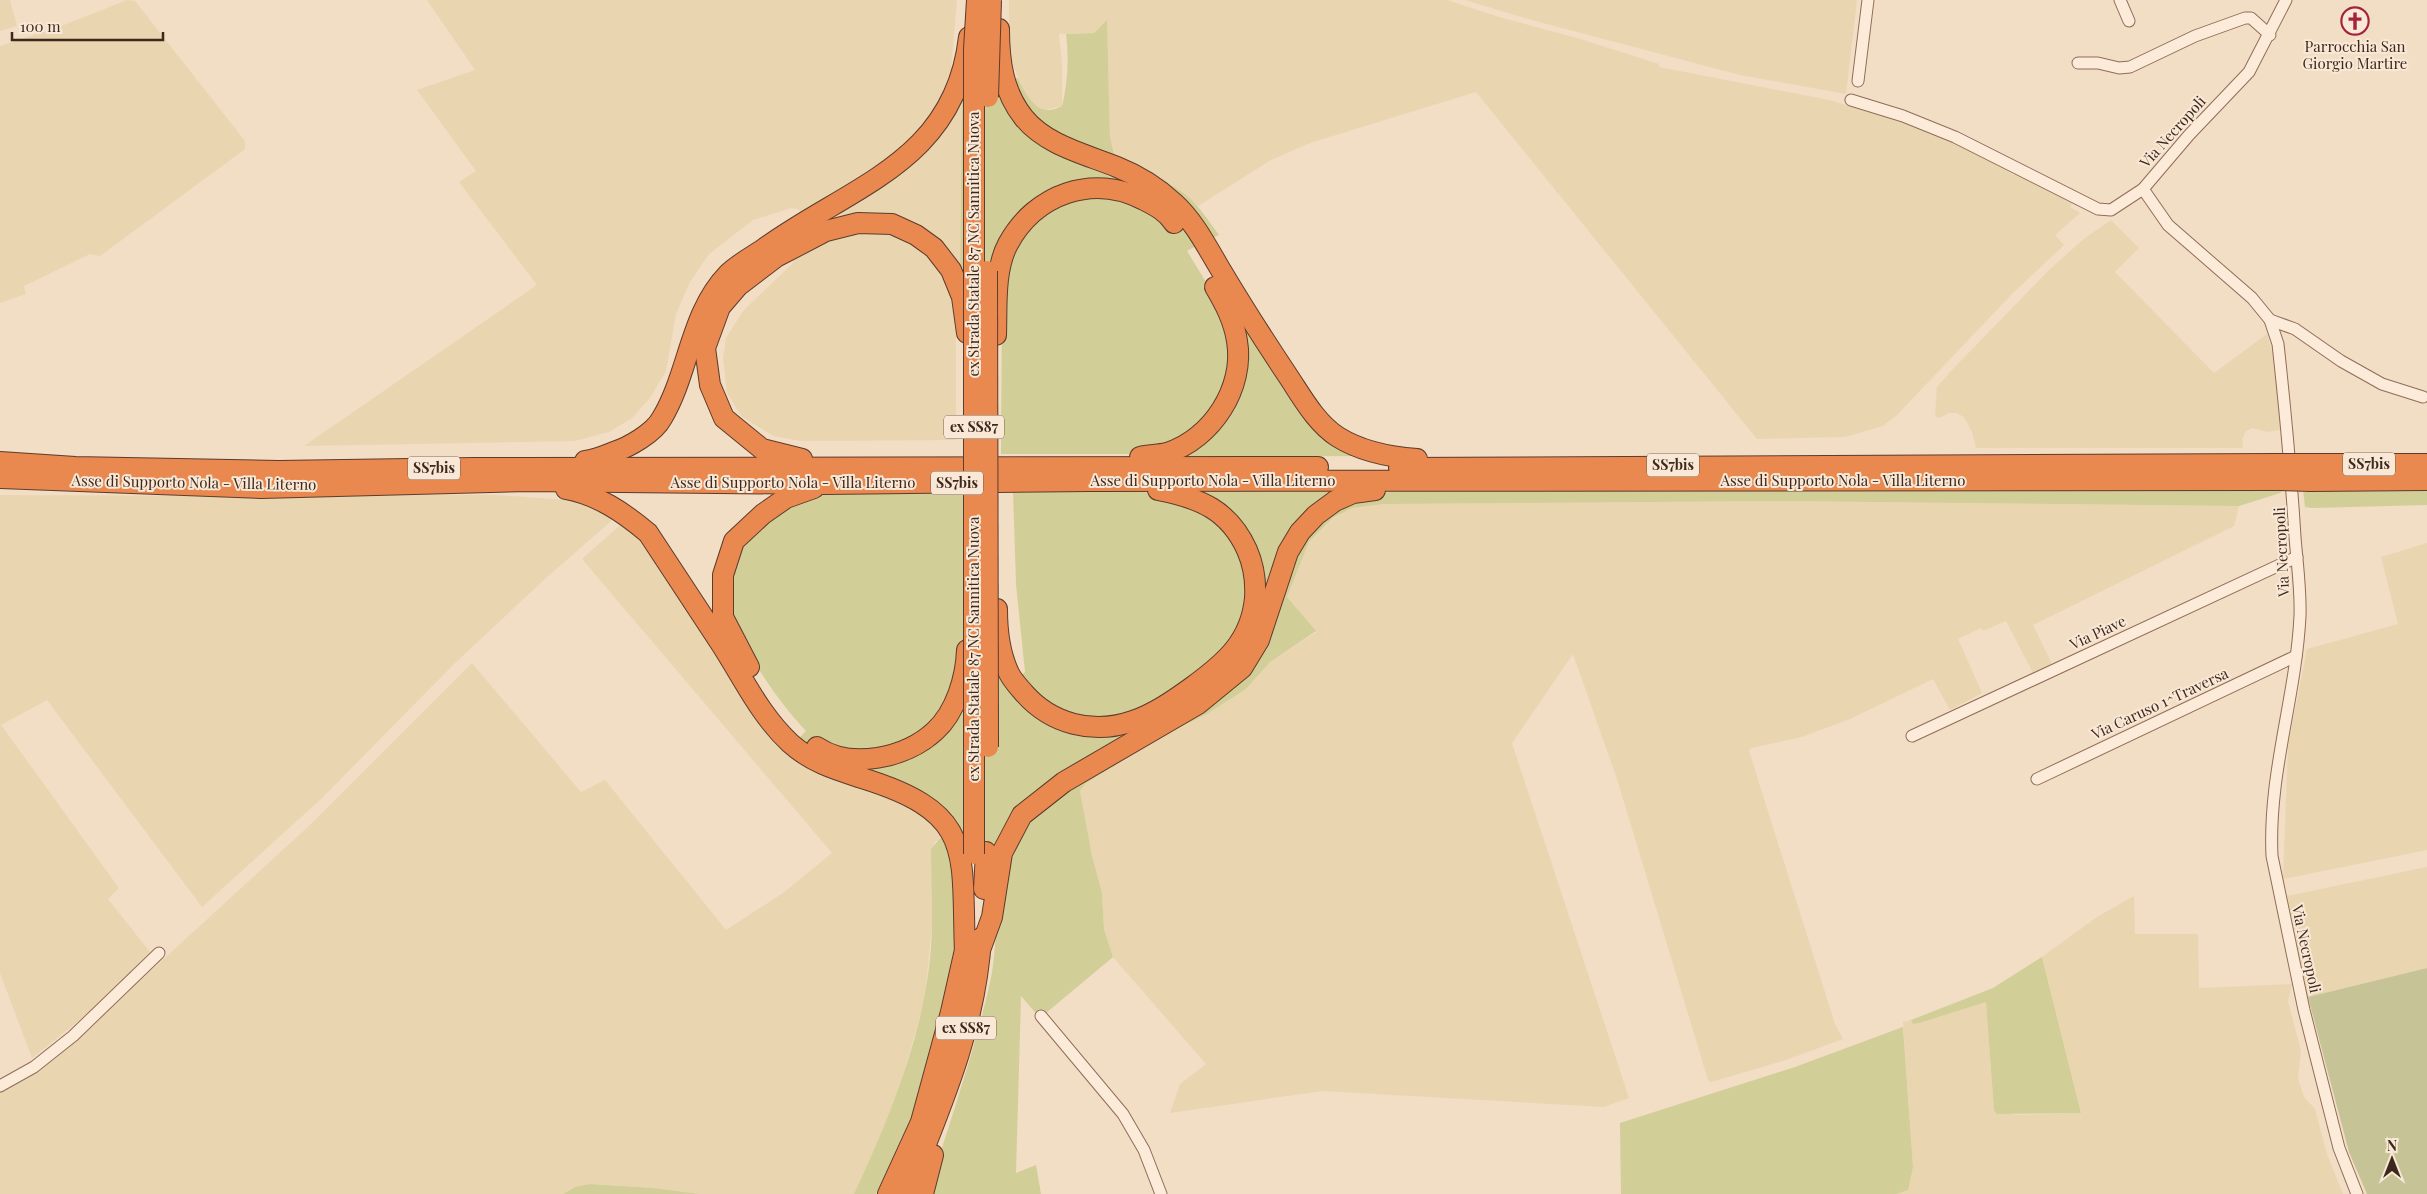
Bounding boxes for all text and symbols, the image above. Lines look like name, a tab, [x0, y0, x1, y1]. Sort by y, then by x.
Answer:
church icon: Parrocchia San Giorgio Martire	[2340, 6, 2370, 36]
scale bar	[12, 10, 164, 42]
text: 100 m	[20, 16, 61, 36]
place label: Parrocchia San Giorgio Martire	[2303, 36, 2407, 73]
street label: Via Necropoli	[2134, 91, 2210, 172]
street label: ex Strada Statale 87 NC Sannitica Nuova	[963, 111, 983, 376]
road number: ex SS87	[944, 416, 1004, 438]
road number: SS7bis	[2343, 452, 2395, 476]
road number: SS7bis	[1647, 454, 1699, 476]
road number: SS7bis	[408, 456, 460, 479]
street label: Asse di Supporto Nola - Villa Literno	[70, 470, 317, 494]
street label: Asse di Supporto Nola - Villa Literno	[1090, 470, 1335, 490]
street label: Asse di Supporto Nola - Villa Literno	[1720, 470, 1965, 490]
street label: Asse di Supporto Nola - Villa Literno	[670, 472, 915, 492]
road number: SS7bis	[931, 472, 983, 494]
street label: Via Necropoli	[2269, 506, 2293, 598]
street label: ex Strada Statale 87 NC Sannitica Nuova	[963, 516, 983, 781]
street label: Via Piave	[2065, 610, 2129, 654]
street label: Via Caruso 1^Traversa	[2087, 662, 2232, 744]
street label: Via Necropoli	[2288, 902, 2326, 995]
road number: ex SS87	[936, 1016, 996, 1040]
north arrow	[2367, 1134, 2417, 1184]
text: N	[2387, 1136, 2397, 1155]

